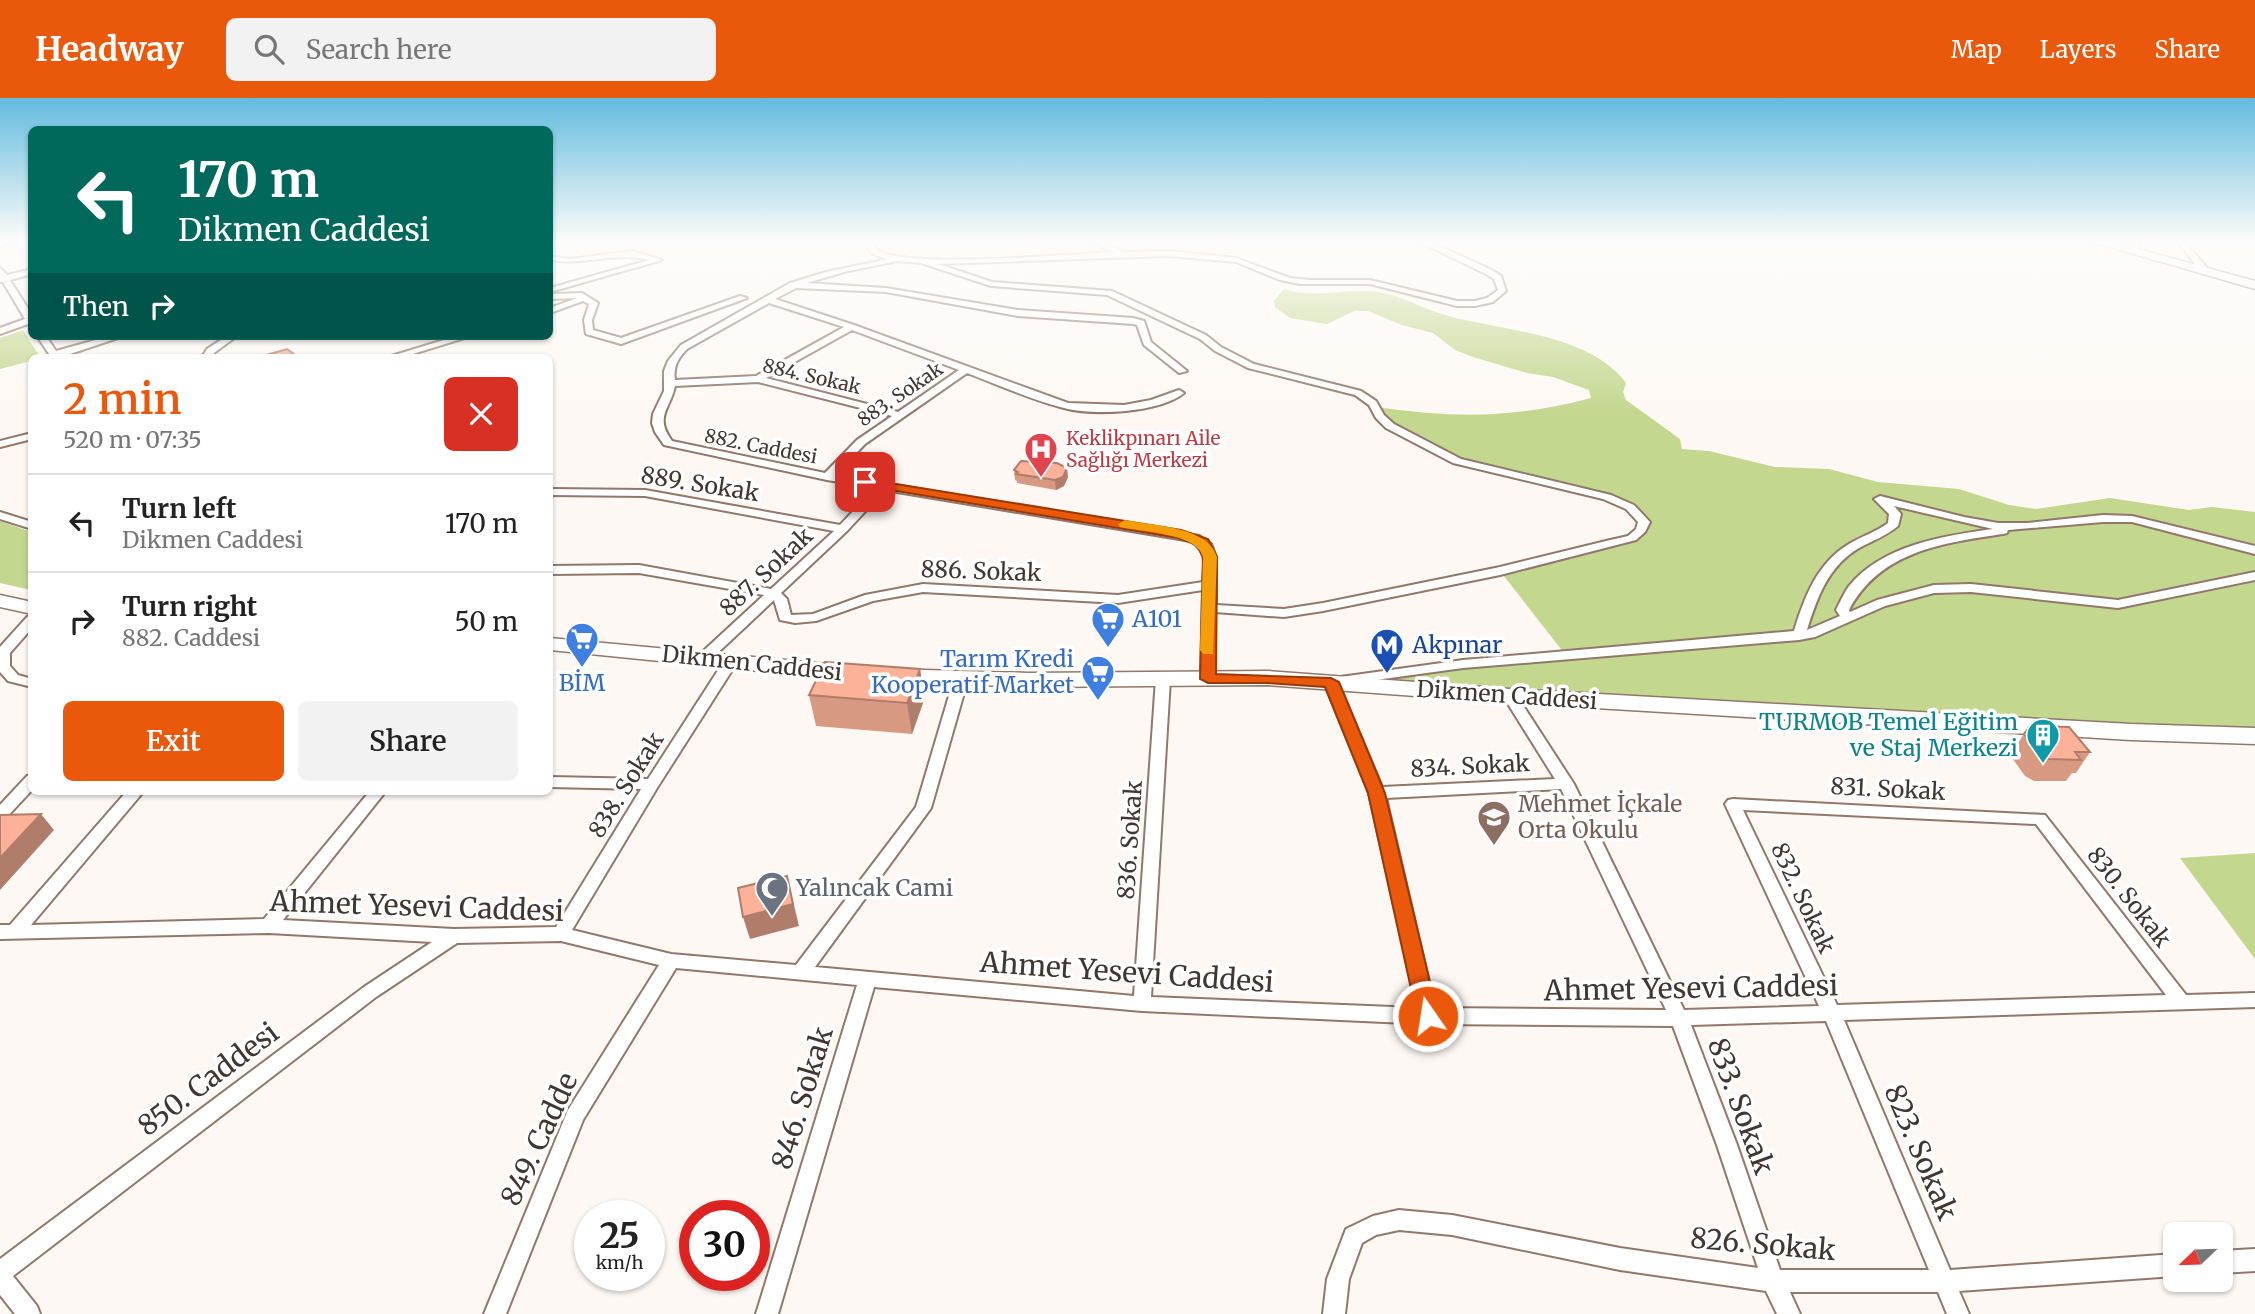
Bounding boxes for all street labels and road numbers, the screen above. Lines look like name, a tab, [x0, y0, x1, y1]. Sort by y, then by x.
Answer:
street label: 884. Sokak	[761, 353, 863, 399]
street label: 883. Sokak	[853, 357, 947, 431]
street label: 882. Caddesi	[703, 423, 819, 469]
street label: 889. Sokak	[639, 460, 762, 507]
street label: 887. Sokak	[713, 521, 819, 622]
street label: 886. Sokak	[920, 554, 1042, 587]
street label: Dikmen Caddesi	[660, 639, 844, 686]
street label: Dikmen Caddesi	[1416, 674, 1598, 715]
street label: 838. Sokak	[582, 726, 670, 843]
street label: 834. Sokak	[1410, 748, 1531, 783]
street label: 831. Sokak	[1830, 771, 1947, 806]
street label: 836. Sokak	[1111, 779, 1148, 900]
street label: 832. Sokak	[1765, 838, 1842, 958]
street label: 830. Sokak	[2081, 841, 2178, 953]
street label: Ahmet Yesevi Caddesi	[268, 883, 565, 929]
street label: Ahmet Yesevi Caddesi	[978, 944, 1275, 1000]
street label: Ahmet Yesevi Caddesi	[1543, 967, 1838, 1009]
street label: 850. Caddesi	[130, 1014, 286, 1144]
street label: 846. Sokak	[763, 1022, 841, 1174]
street label: 833. Sokak	[1700, 1033, 1782, 1179]
street label: 849. Cadde	[492, 1067, 586, 1211]
street label: 823. Sokak	[1876, 1079, 1966, 1226]
street label: 826. Sokak	[1689, 1220, 1837, 1268]

